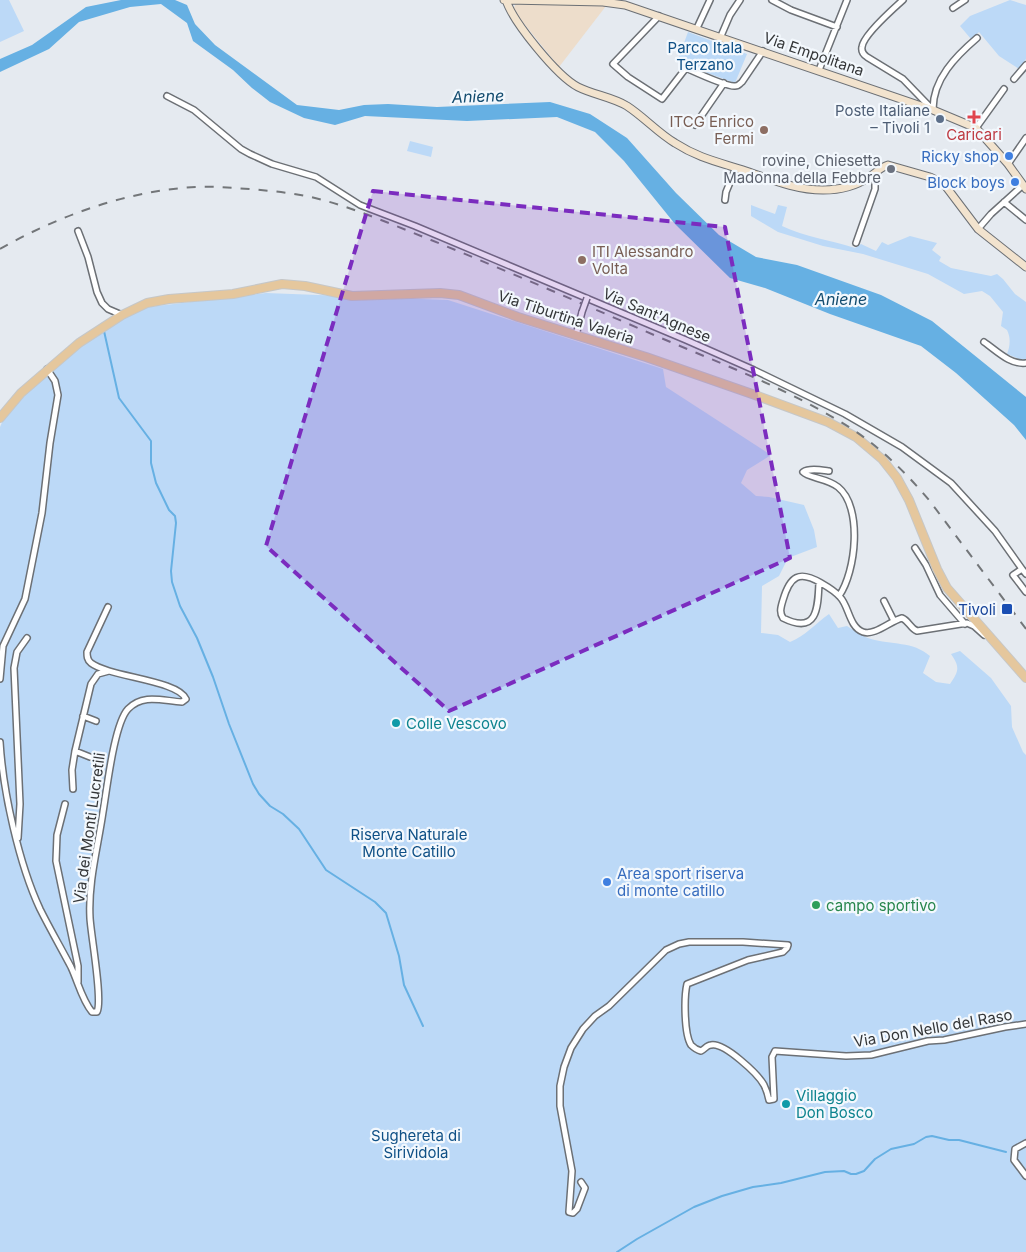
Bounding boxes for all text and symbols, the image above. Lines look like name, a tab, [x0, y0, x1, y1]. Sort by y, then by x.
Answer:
street label: Via Empolitana	[761, 28, 867, 80]
park label: Parco Itala Terzano	[668, 38, 742, 74]
water label: Aniene	[451, 85, 504, 107]
place label: Poste Italiane – Tivoli 1	[835, 101, 930, 137]
marker: Caricari	[968, 111, 980, 123]
place label: ITCG Enrico Fermi	[669, 112, 754, 148]
marker: Poste Italiane – Tivoli 1	[934, 113, 946, 125]
marker: ITCG Enrico Fermi	[758, 124, 770, 136]
place label: Caricari	[946, 125, 1002, 144]
place label: Ricky shop	[921, 147, 999, 166]
marker: Ricky shop	[1003, 150, 1015, 162]
place label: rovine, Chiesetta Madonna della Febbre	[723, 151, 881, 187]
marker: rovine, Chiesetta Madonna della Febbre	[885, 163, 897, 175]
place label: Block boys	[927, 173, 1005, 192]
marker: Block boys	[1009, 176, 1021, 188]
place label: ITI Alessandro Volta	[592, 242, 693, 278]
marker: ITI Alessandro Volta	[576, 254, 588, 266]
street label: Via Sant'Agnese	[600, 284, 714, 346]
street label: Via Tiburtina Valeria	[495, 286, 637, 348]
water label: Aniene	[814, 289, 867, 309]
place label: Tivoli	[958, 600, 996, 619]
marker: Tivoli	[1000, 602, 1014, 616]
place label: Colle Vescovo	[406, 714, 507, 733]
marker: Colle Vescovo	[390, 717, 402, 729]
street label: Via dei Monti Lucretili	[69, 751, 109, 905]
park label: Riserva Naturale Monte Catillo	[351, 825, 467, 861]
place label: Area sport riserva di monte catillo	[617, 864, 744, 900]
marker: Area sport riserva di monte catillo	[601, 876, 613, 888]
place label: campo sportivo	[826, 896, 936, 915]
marker: campo sportivo	[810, 899, 822, 911]
street label: Via Don Nello del Raso	[852, 1005, 1014, 1051]
place label: Villaggio Don Bosco	[796, 1086, 873, 1122]
marker: Villaggio Don Bosco	[780, 1098, 792, 1110]
park label: Sughereta di Sirividola	[371, 1126, 461, 1162]

